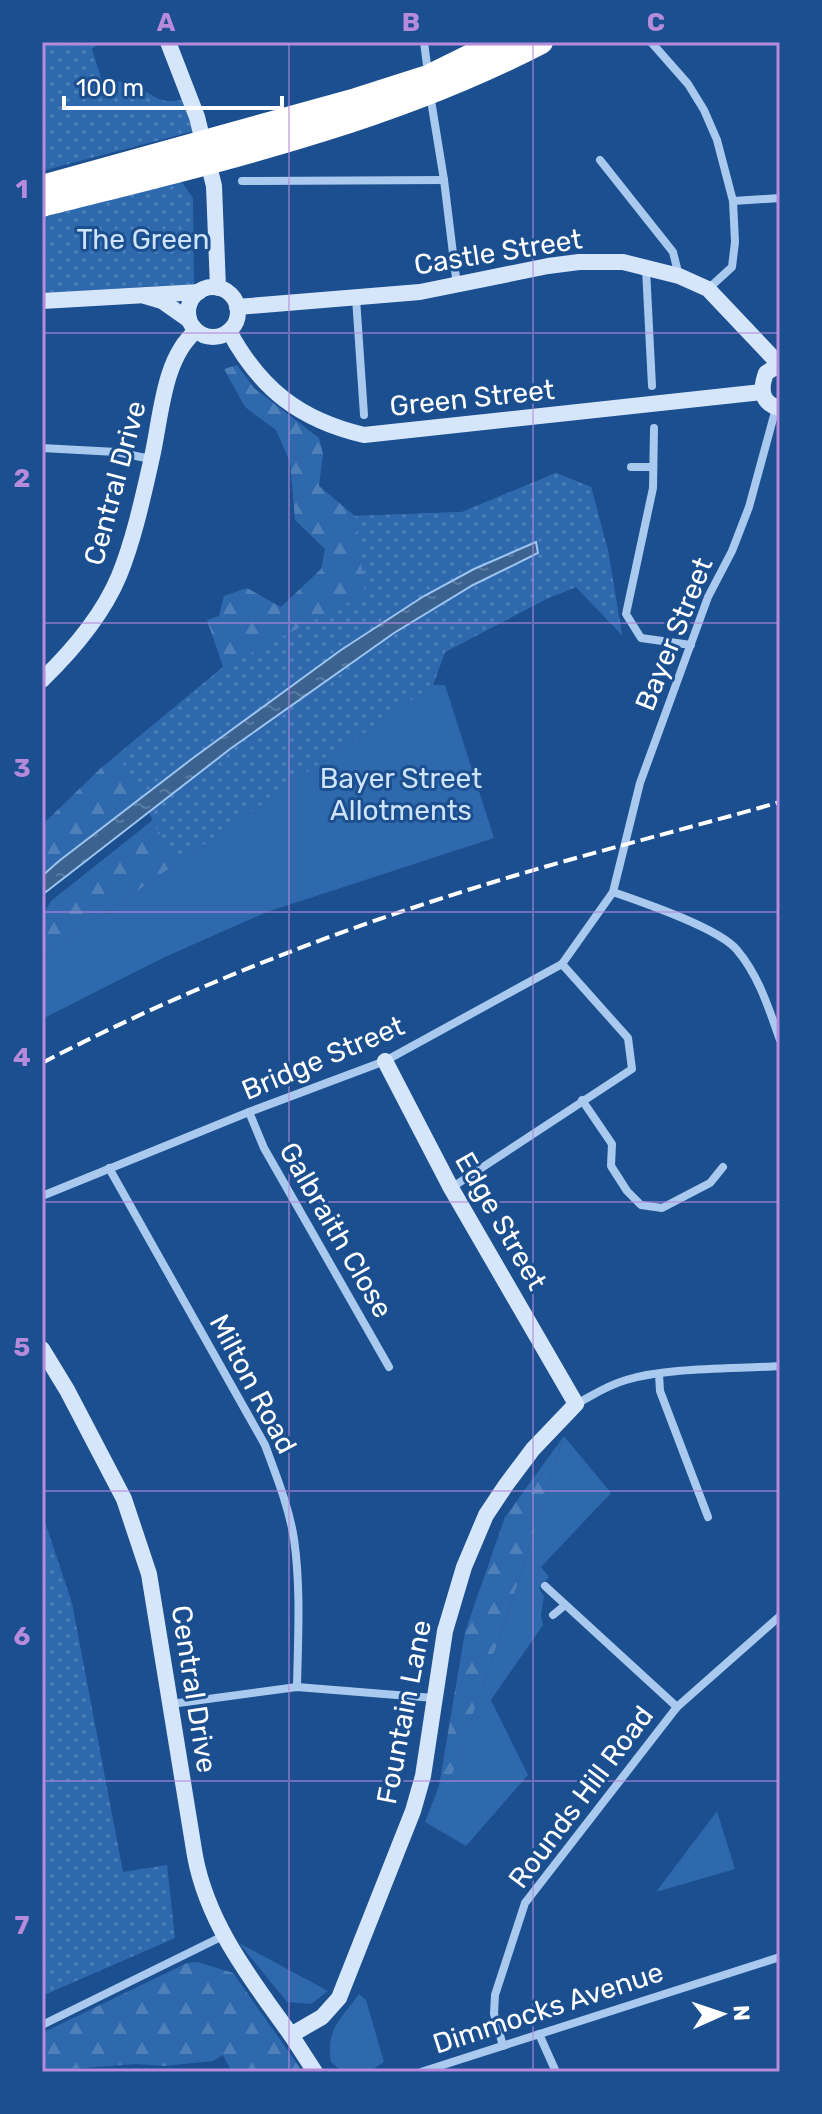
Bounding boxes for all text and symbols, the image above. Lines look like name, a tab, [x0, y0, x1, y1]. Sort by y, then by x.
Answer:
text: A	[157, 7, 176, 38]
text: B	[402, 7, 420, 38]
text: C	[647, 7, 665, 38]
scale bar	[64, 60, 282, 110]
text: 100 m	[76, 74, 144, 102]
text: 1	[16, 174, 28, 205]
street label: Castle Street	[412, 222, 584, 282]
park label: The Green	[76, 223, 210, 256]
street label: Green Street	[388, 373, 556, 423]
street label: Central Drive	[77, 397, 153, 569]
text: 2	[14, 463, 30, 494]
street label: Bayer Street	[628, 553, 720, 715]
text: 3	[13, 753, 31, 784]
park label: Bayer Street Allotments	[320, 762, 482, 827]
street label: Bridge Street	[237, 1009, 409, 1107]
text: 4	[13, 1042, 31, 1073]
street label: Galbraith Close	[272, 1136, 400, 1324]
street label: Edge Street	[448, 1146, 554, 1296]
street label: Milton Road	[203, 1309, 303, 1459]
text: 5	[14, 1332, 30, 1363]
street label: Central Drive	[164, 1603, 224, 1775]
street label: Fountain Lane	[370, 1617, 438, 1807]
text: 6	[14, 1621, 31, 1652]
street label: Rounds Hill Road	[502, 1699, 660, 1895]
text: 7	[15, 1910, 30, 1941]
street label: Dimmocks Avenue	[429, 1955, 667, 2061]
north arrow	[682, 1974, 762, 2054]
text: N	[728, 2004, 755, 2022]

